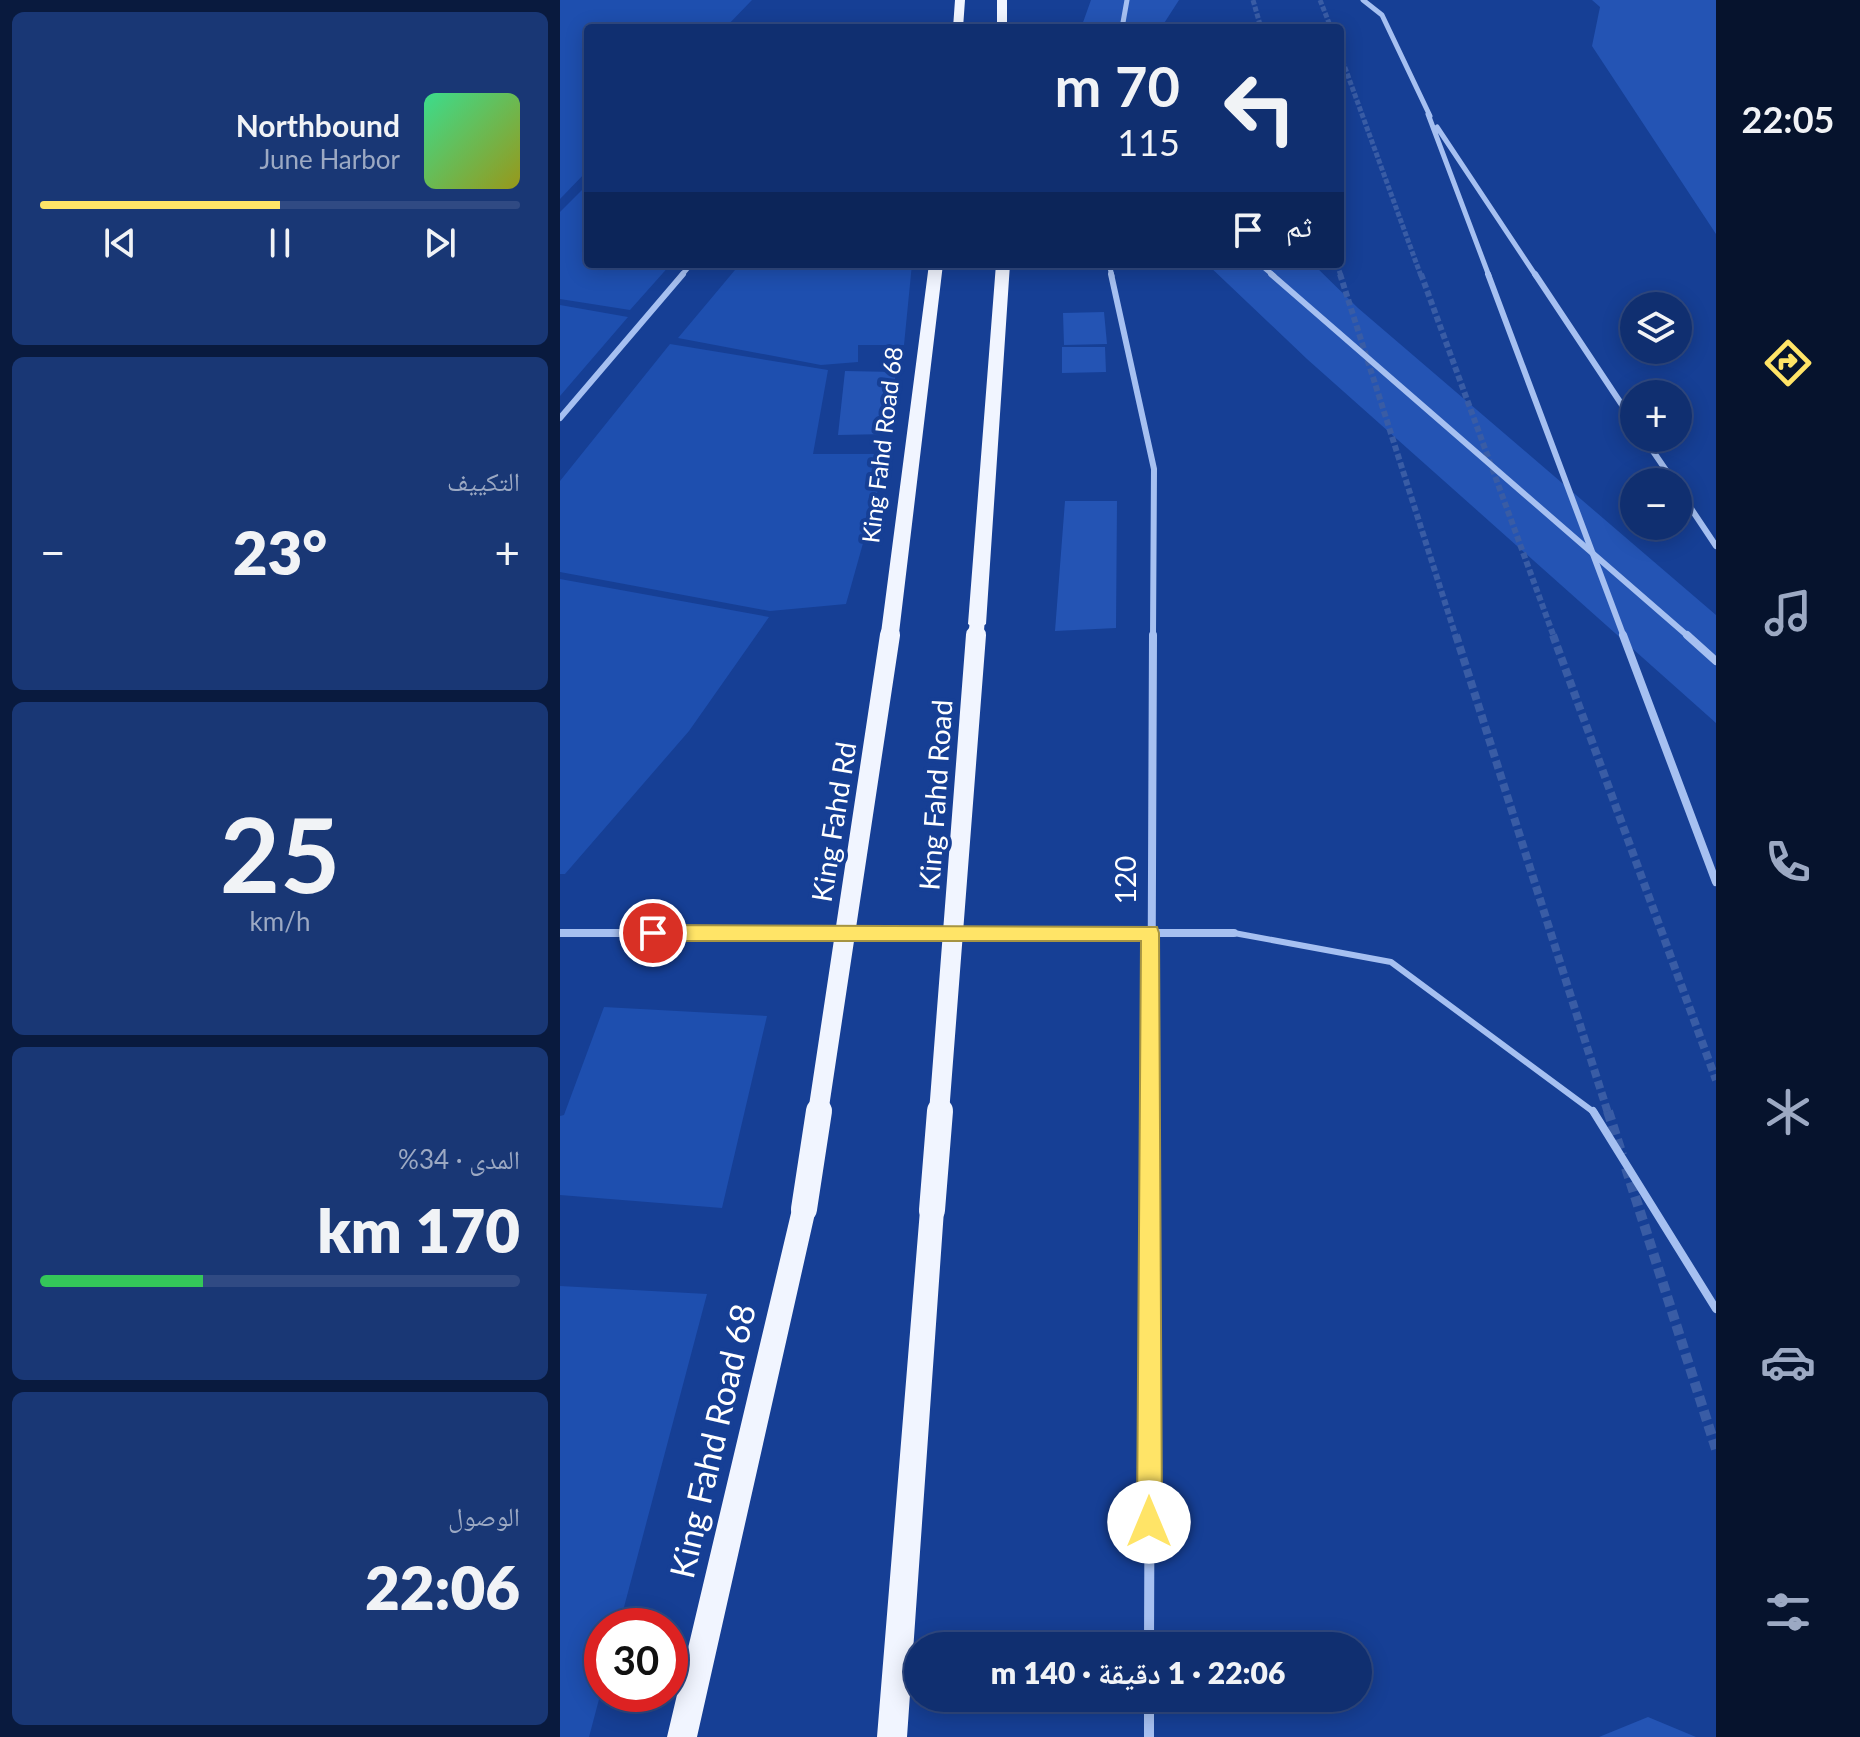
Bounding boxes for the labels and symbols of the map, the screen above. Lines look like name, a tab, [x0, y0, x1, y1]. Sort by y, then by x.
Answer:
street label: King Fahd Road 68	[855, 345, 908, 545]
street label: King Fahd Road	[911, 698, 959, 891]
street label: King Fahd Rd	[804, 739, 862, 904]
street label: 120	[1108, 856, 1142, 904]
pin	[619, 899, 687, 967]
street label: King Fahd Road 68	[660, 1300, 763, 1582]
position arrow	[1107, 1480, 1191, 1564]
speed limit sign: 30	[584, 1608, 688, 1712]

